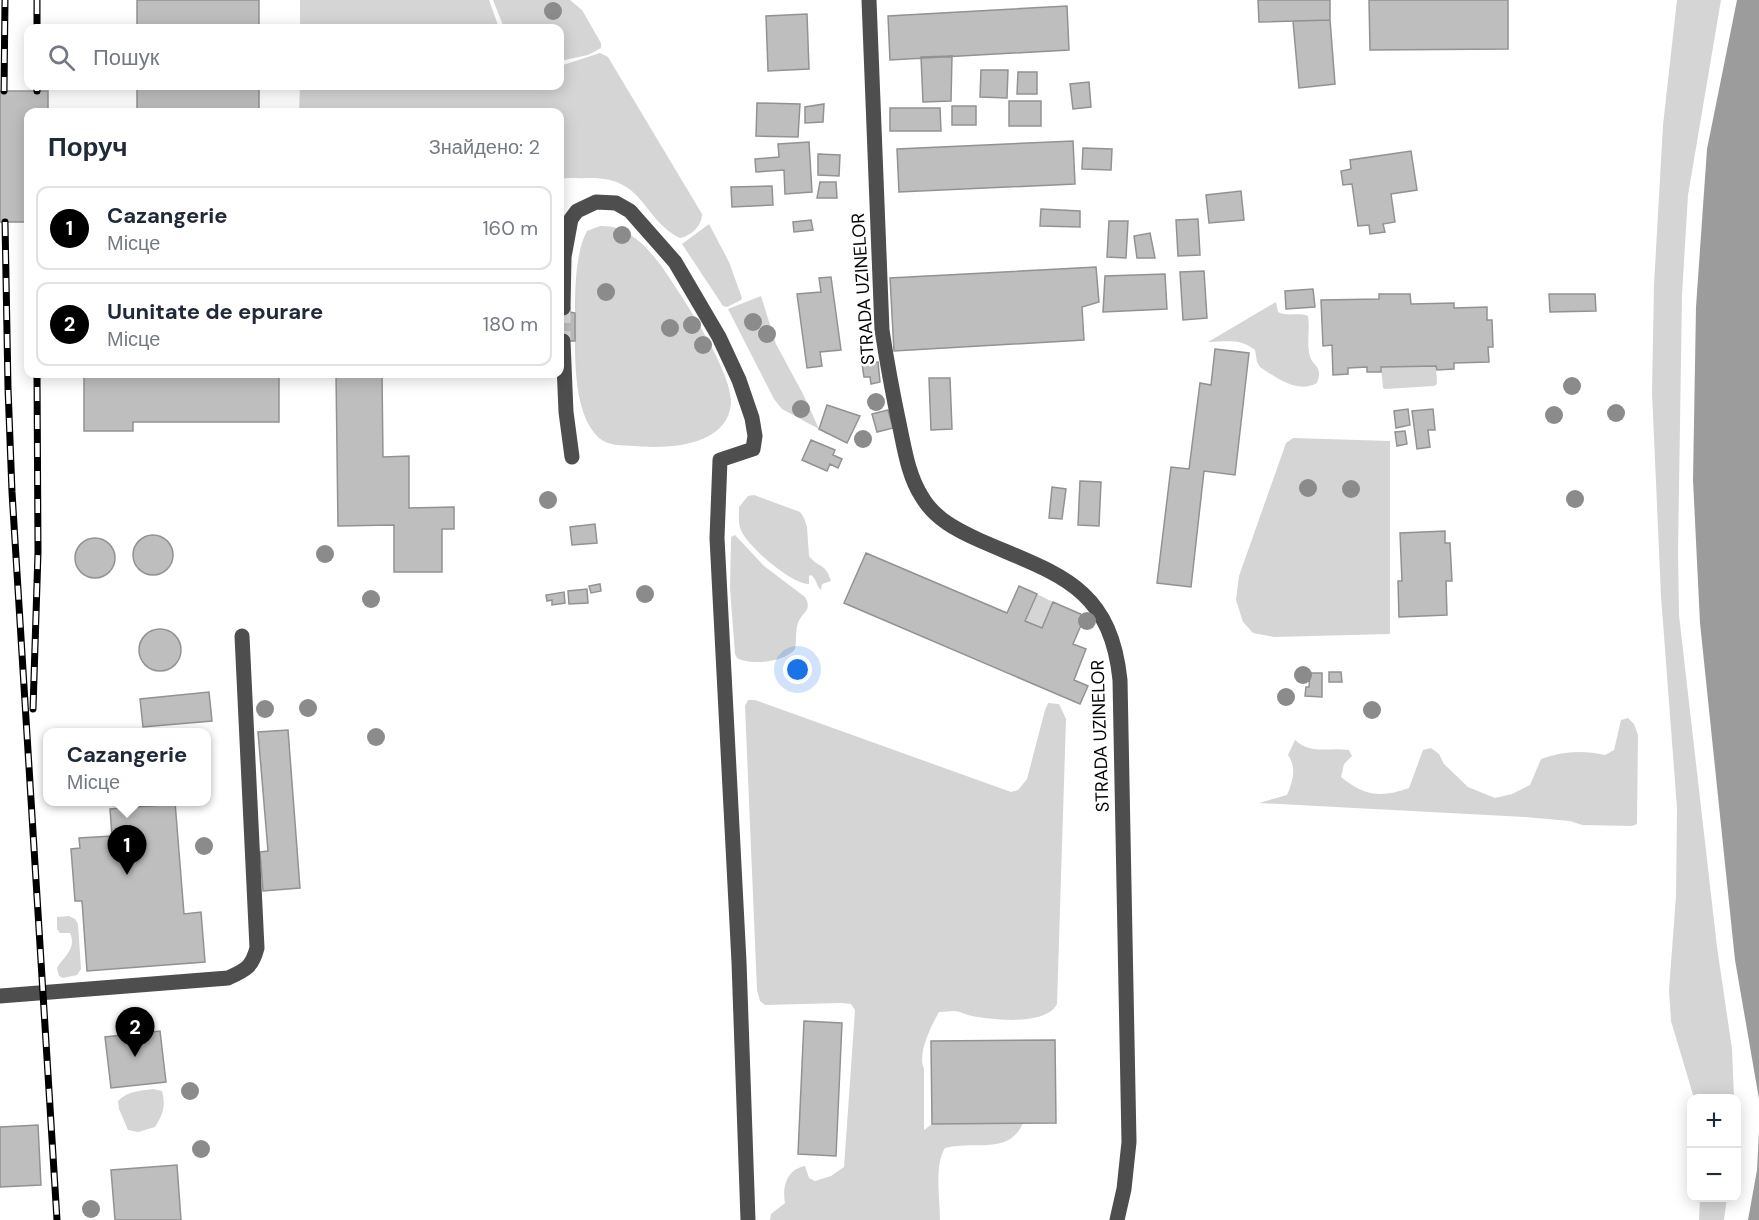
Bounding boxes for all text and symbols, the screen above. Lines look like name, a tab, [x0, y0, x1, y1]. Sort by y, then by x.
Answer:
search box	[24, 24, 564, 90]
icon: search	[45, 41, 78, 74]
text: Пошук	[93, 43, 159, 72]
text: Поруч	[48, 130, 128, 164]
text: Знайдено: 2	[429, 134, 540, 160]
text: Cazangerie	[107, 201, 228, 230]
street label: STRADA UZINELOR	[846, 212, 880, 366]
text: 1	[66, 215, 73, 241]
text: 160 m	[482, 215, 538, 241]
text: Місце	[107, 230, 160, 256]
text: Uunitate de epurare	[107, 297, 323, 326]
text: 2	[64, 311, 75, 337]
text: 180 m	[483, 311, 538, 337]
text: Місце	[107, 326, 160, 352]
your location	[783, 655, 812, 684]
street label: STRADA UZINELOR	[1085, 659, 1115, 813]
popup	[43, 728, 211, 806]
text: Cazangerie	[67, 740, 187, 769]
text: Місце	[67, 769, 120, 795]
pin: 1	[108, 826, 146, 875]
pin: 2	[116, 1008, 154, 1057]
map controls	[1687, 1094, 1741, 1202]
button: +	[1687, 1094, 1741, 1148]
button: −	[1687, 1148, 1741, 1202]

